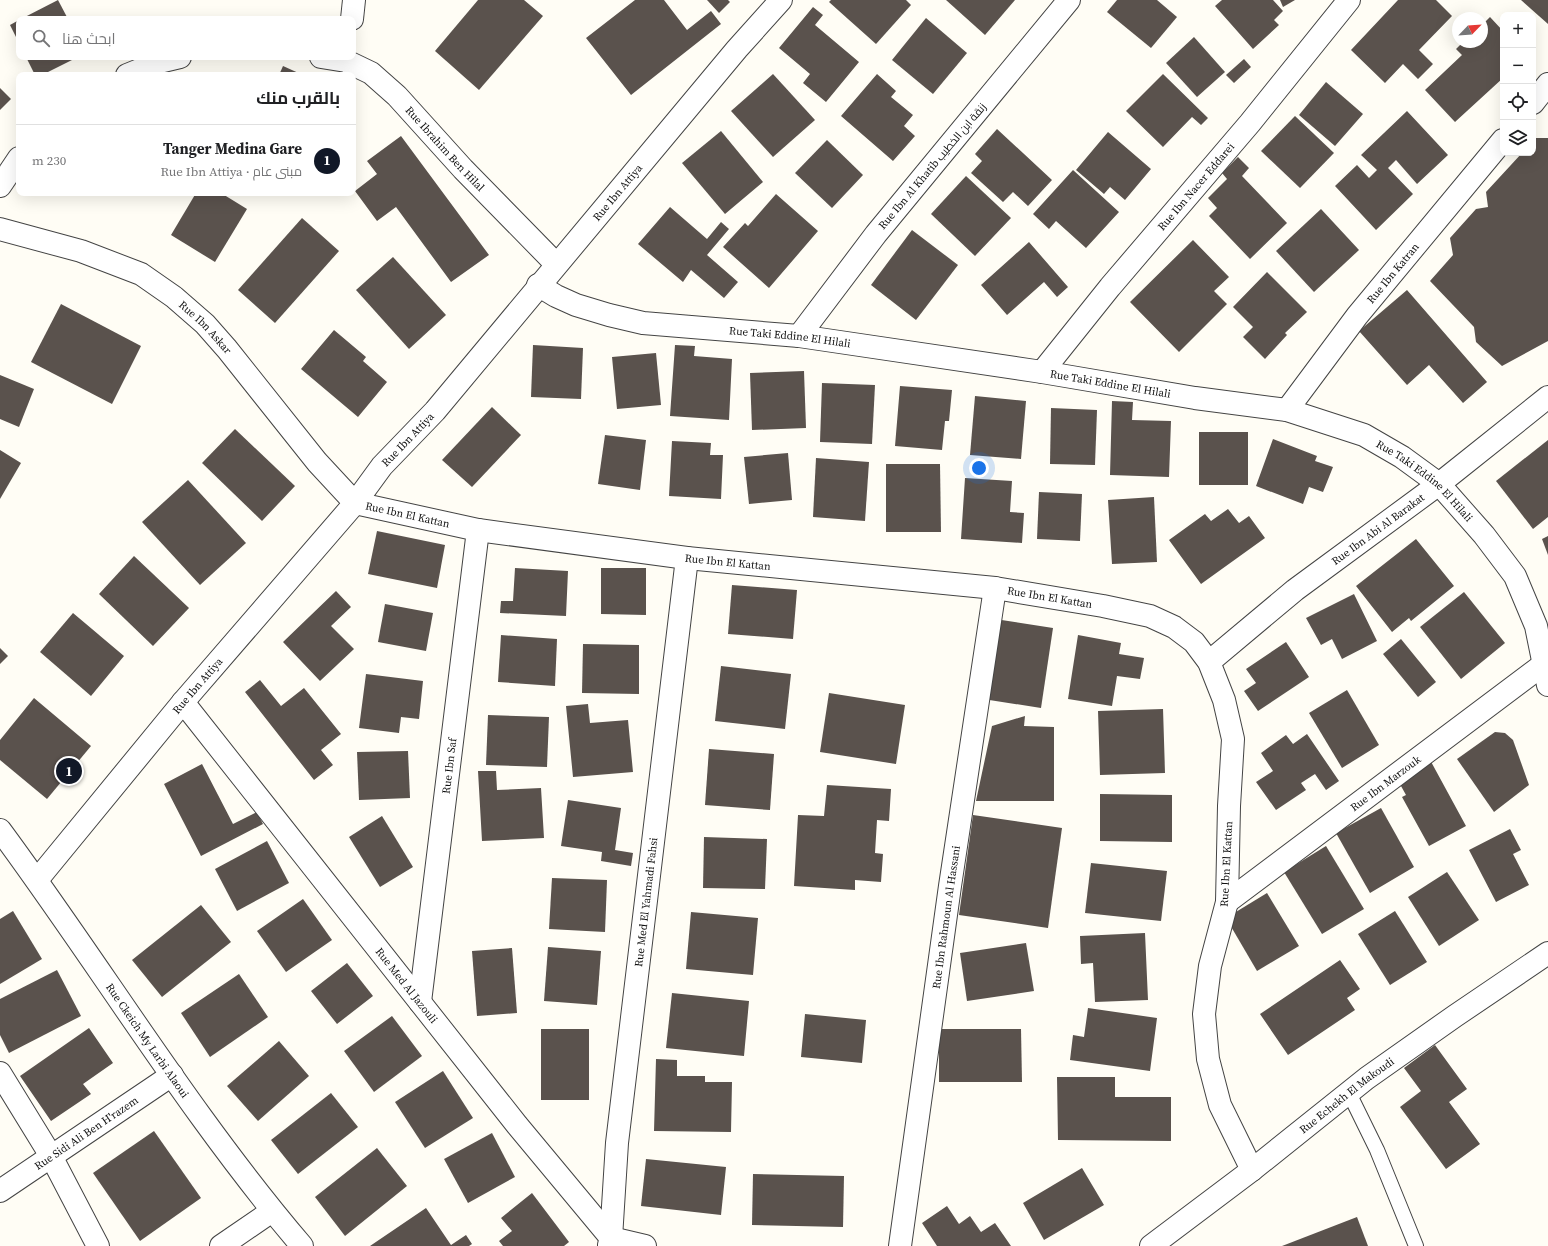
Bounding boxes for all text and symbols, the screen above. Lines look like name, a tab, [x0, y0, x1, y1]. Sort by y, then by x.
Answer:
north arrow	[1452, 12, 1488, 48]
map controls	[1500, 12, 1536, 156]
button: +	[1500, 12, 1536, 48]
search box	[16, 16, 356, 60]
icon: search	[30, 27, 52, 49]
text: ابحث هنا	[62, 28, 116, 49]
button: −	[1500, 48, 1536, 84]
button: locate	[1500, 84, 1536, 120]
text: بالقرب منك	[256, 86, 340, 110]
street label: Rue Ibn Al Khatib زنقة ابن الخطيب	[875, 100, 990, 233]
street label: Rue Ibrahim Ben Hilal	[402, 103, 488, 195]
button: layers	[1500, 120, 1536, 156]
text: Tanger Medina Gare	[163, 138, 302, 159]
street label: Rue Ibn Nacer Eddarei	[1154, 140, 1238, 234]
text: 230 m	[32, 152, 66, 169]
text: 1	[323, 152, 331, 169]
street label: Rue Ibn Attiya	[590, 161, 646, 224]
text: مبنى عام · Rue Ibn Attiya	[160, 163, 302, 180]
street label: Rue Ibn Katran	[1363, 240, 1423, 307]
street label: Rue Ibn Askar	[175, 298, 235, 357]
street label: Rue Taki Eddine El Hilali	[729, 323, 852, 352]
street label: Rue Taki Eddine El Hilali	[1049, 366, 1172, 402]
street label: Rue Ibn Attiya	[378, 409, 438, 470]
street label: Rue Taki Eddine El Hilali	[1373, 437, 1476, 525]
your location	[969, 458, 989, 478]
street label: Rue Ibn Abi Al Barakat	[1329, 490, 1428, 569]
street label: Rue Ibn El Kattan	[364, 498, 451, 532]
street label: Rue Ibn El Kattan	[684, 551, 772, 574]
street label: Rue Ibn El Kattan	[1006, 583, 1094, 612]
street label: Rue Ibn Attiya	[169, 654, 226, 717]
street label: Rue Ibn Saf	[439, 736, 461, 795]
street label: Rue Ibn Marzouk	[1347, 752, 1425, 815]
pin: 1	[56, 756, 82, 786]
street label: Rue Ibn El Kattan	[1217, 820, 1236, 907]
street label: Rue Med El Yahmadi Fahsi	[631, 837, 661, 968]
street label: Rue Ibn Rahmoun Al Hassani	[929, 845, 964, 990]
street label: Rue Med Al Jazouli	[372, 945, 441, 1026]
street label: Rue Ckeich My Larbi Alaoui	[102, 981, 192, 1101]
street label: Rue Echekh El Makoudi	[1296, 1054, 1397, 1137]
street label: Rue Sidi Ali Ben H'razem	[32, 1093, 141, 1174]

